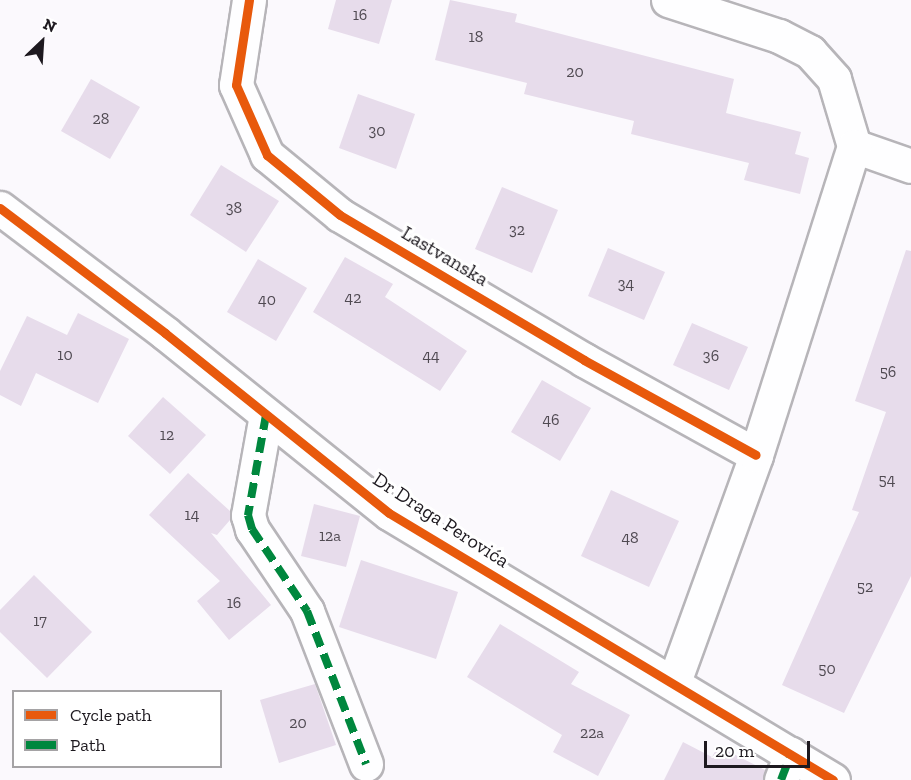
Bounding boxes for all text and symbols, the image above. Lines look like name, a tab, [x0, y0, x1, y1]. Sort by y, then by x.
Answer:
house number: 16	[353, 5, 367, 25]
north arrow	[12, 12, 72, 72]
text: N	[40, 14, 59, 36]
house number: 18	[469, 27, 483, 47]
house number: 20	[566, 62, 584, 82]
house number: 28	[93, 109, 109, 129]
house number: 30	[368, 121, 386, 141]
house number: 38	[226, 198, 242, 218]
house number: 32	[509, 220, 525, 240]
street label: Lastvanska	[397, 221, 493, 291]
house number: 34	[618, 274, 634, 294]
house number: 42	[345, 288, 361, 308]
house number: 40	[258, 290, 276, 310]
house number: 10	[57, 345, 73, 365]
house number: 44	[422, 346, 440, 366]
house number: 36	[703, 346, 719, 366]
house number: 56	[880, 362, 896, 382]
house number: 46	[542, 410, 560, 430]
house number: 12	[160, 425, 174, 445]
street label: Dr Draga Perovića	[368, 467, 514, 573]
house number: 54	[879, 470, 895, 490]
house number: 14	[185, 505, 199, 525]
house number: 12a	[319, 526, 341, 546]
house number: 48	[621, 528, 639, 548]
house number: 52	[857, 577, 873, 597]
house number: 16	[227, 593, 241, 613]
house number: 17	[33, 611, 47, 631]
house number: 50	[818, 659, 836, 679]
legend	[12, 690, 222, 768]
text: Cycle path	[70, 704, 152, 726]
house number: 20	[289, 713, 307, 733]
house number: 22a	[580, 723, 604, 743]
scale bar	[707, 729, 814, 767]
text: Path	[70, 734, 106, 756]
text: 20 m	[715, 740, 754, 762]

